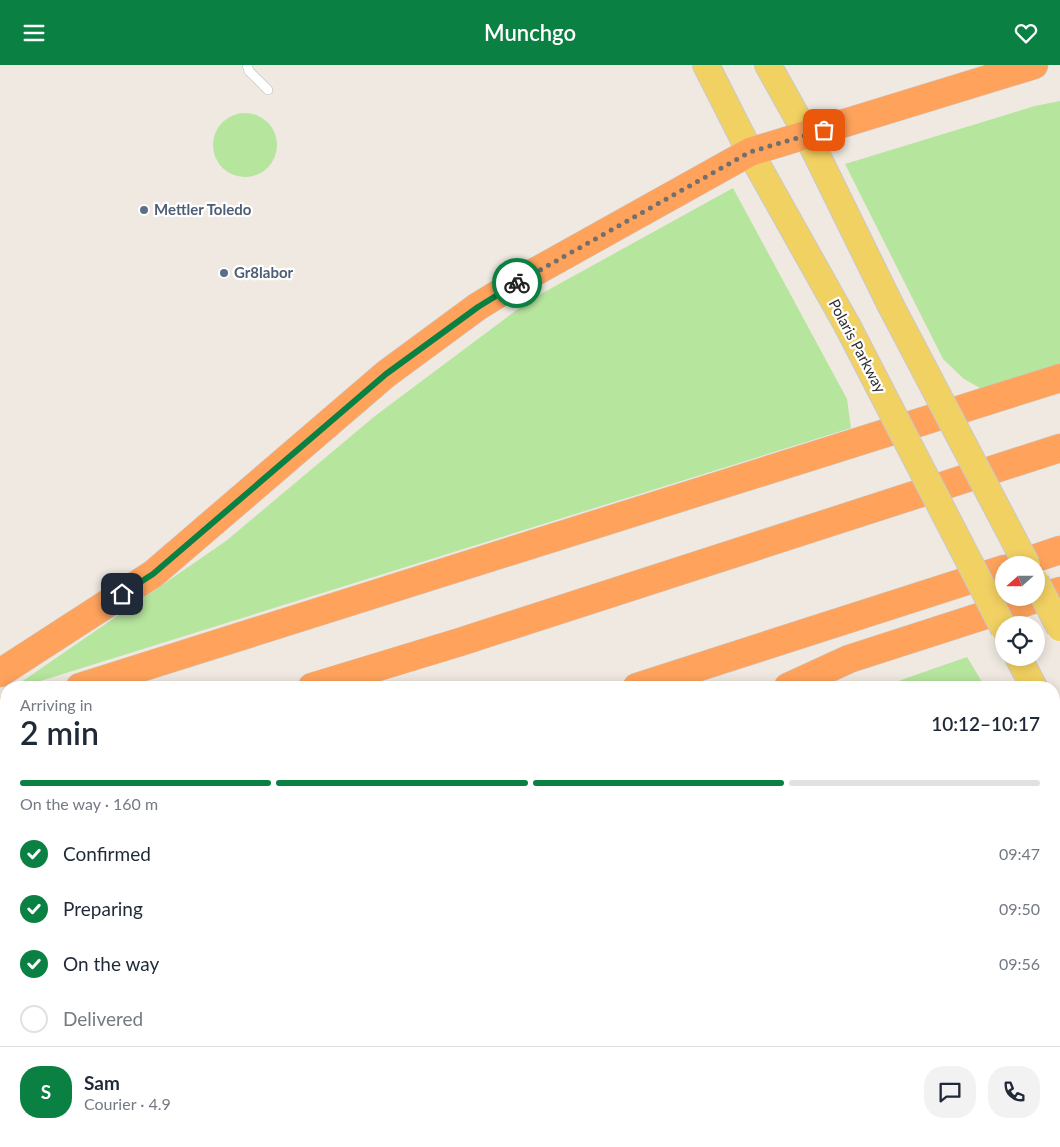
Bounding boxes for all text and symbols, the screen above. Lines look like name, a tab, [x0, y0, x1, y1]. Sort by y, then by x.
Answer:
icon: menu	[20, 19, 48, 47]
text: Munchgo	[484, 19, 576, 46]
icon: heart	[1012, 19, 1040, 47]
pin	[803, 109, 845, 151]
icon: bag	[810, 116, 838, 144]
place label: Mettler Toledo	[154, 200, 252, 218]
marker: Mettler Toledo	[138, 204, 150, 216]
courier	[492, 258, 542, 308]
place label: Gr8labor	[234, 263, 294, 281]
marker: Gr8labor	[218, 267, 230, 279]
icon: bike	[503, 269, 531, 297]
street label: Polaris Parkway	[826, 296, 890, 396]
north arrow	[995, 556, 1045, 606]
map controls	[995, 556, 1045, 666]
pin	[101, 573, 143, 615]
icon: home	[108, 580, 136, 608]
button: locate	[995, 616, 1045, 666]
text: Arriving in	[20, 695, 93, 714]
text: 10:12–10:17	[931, 712, 1040, 735]
text: 2 min	[20, 713, 99, 752]
text: On the way · 160 m	[20, 794, 158, 813]
icon: check	[20, 840, 48, 868]
text: Confirmed	[63, 842, 151, 865]
text: 09:47	[999, 844, 1040, 863]
icon: check	[20, 895, 48, 923]
text: Preparing	[63, 897, 143, 920]
text: 09:50	[999, 899, 1040, 918]
icon: check	[20, 950, 48, 978]
text: On the way	[63, 952, 159, 975]
text: 09:56	[999, 954, 1040, 973]
text: Delivered	[63, 1007, 143, 1030]
button: chat	[924, 1066, 976, 1118]
button: phone	[988, 1066, 1040, 1118]
text: Sam	[84, 1071, 120, 1094]
text: S	[41, 1080, 51, 1103]
text: Courier · 4.9	[84, 1094, 171, 1113]

